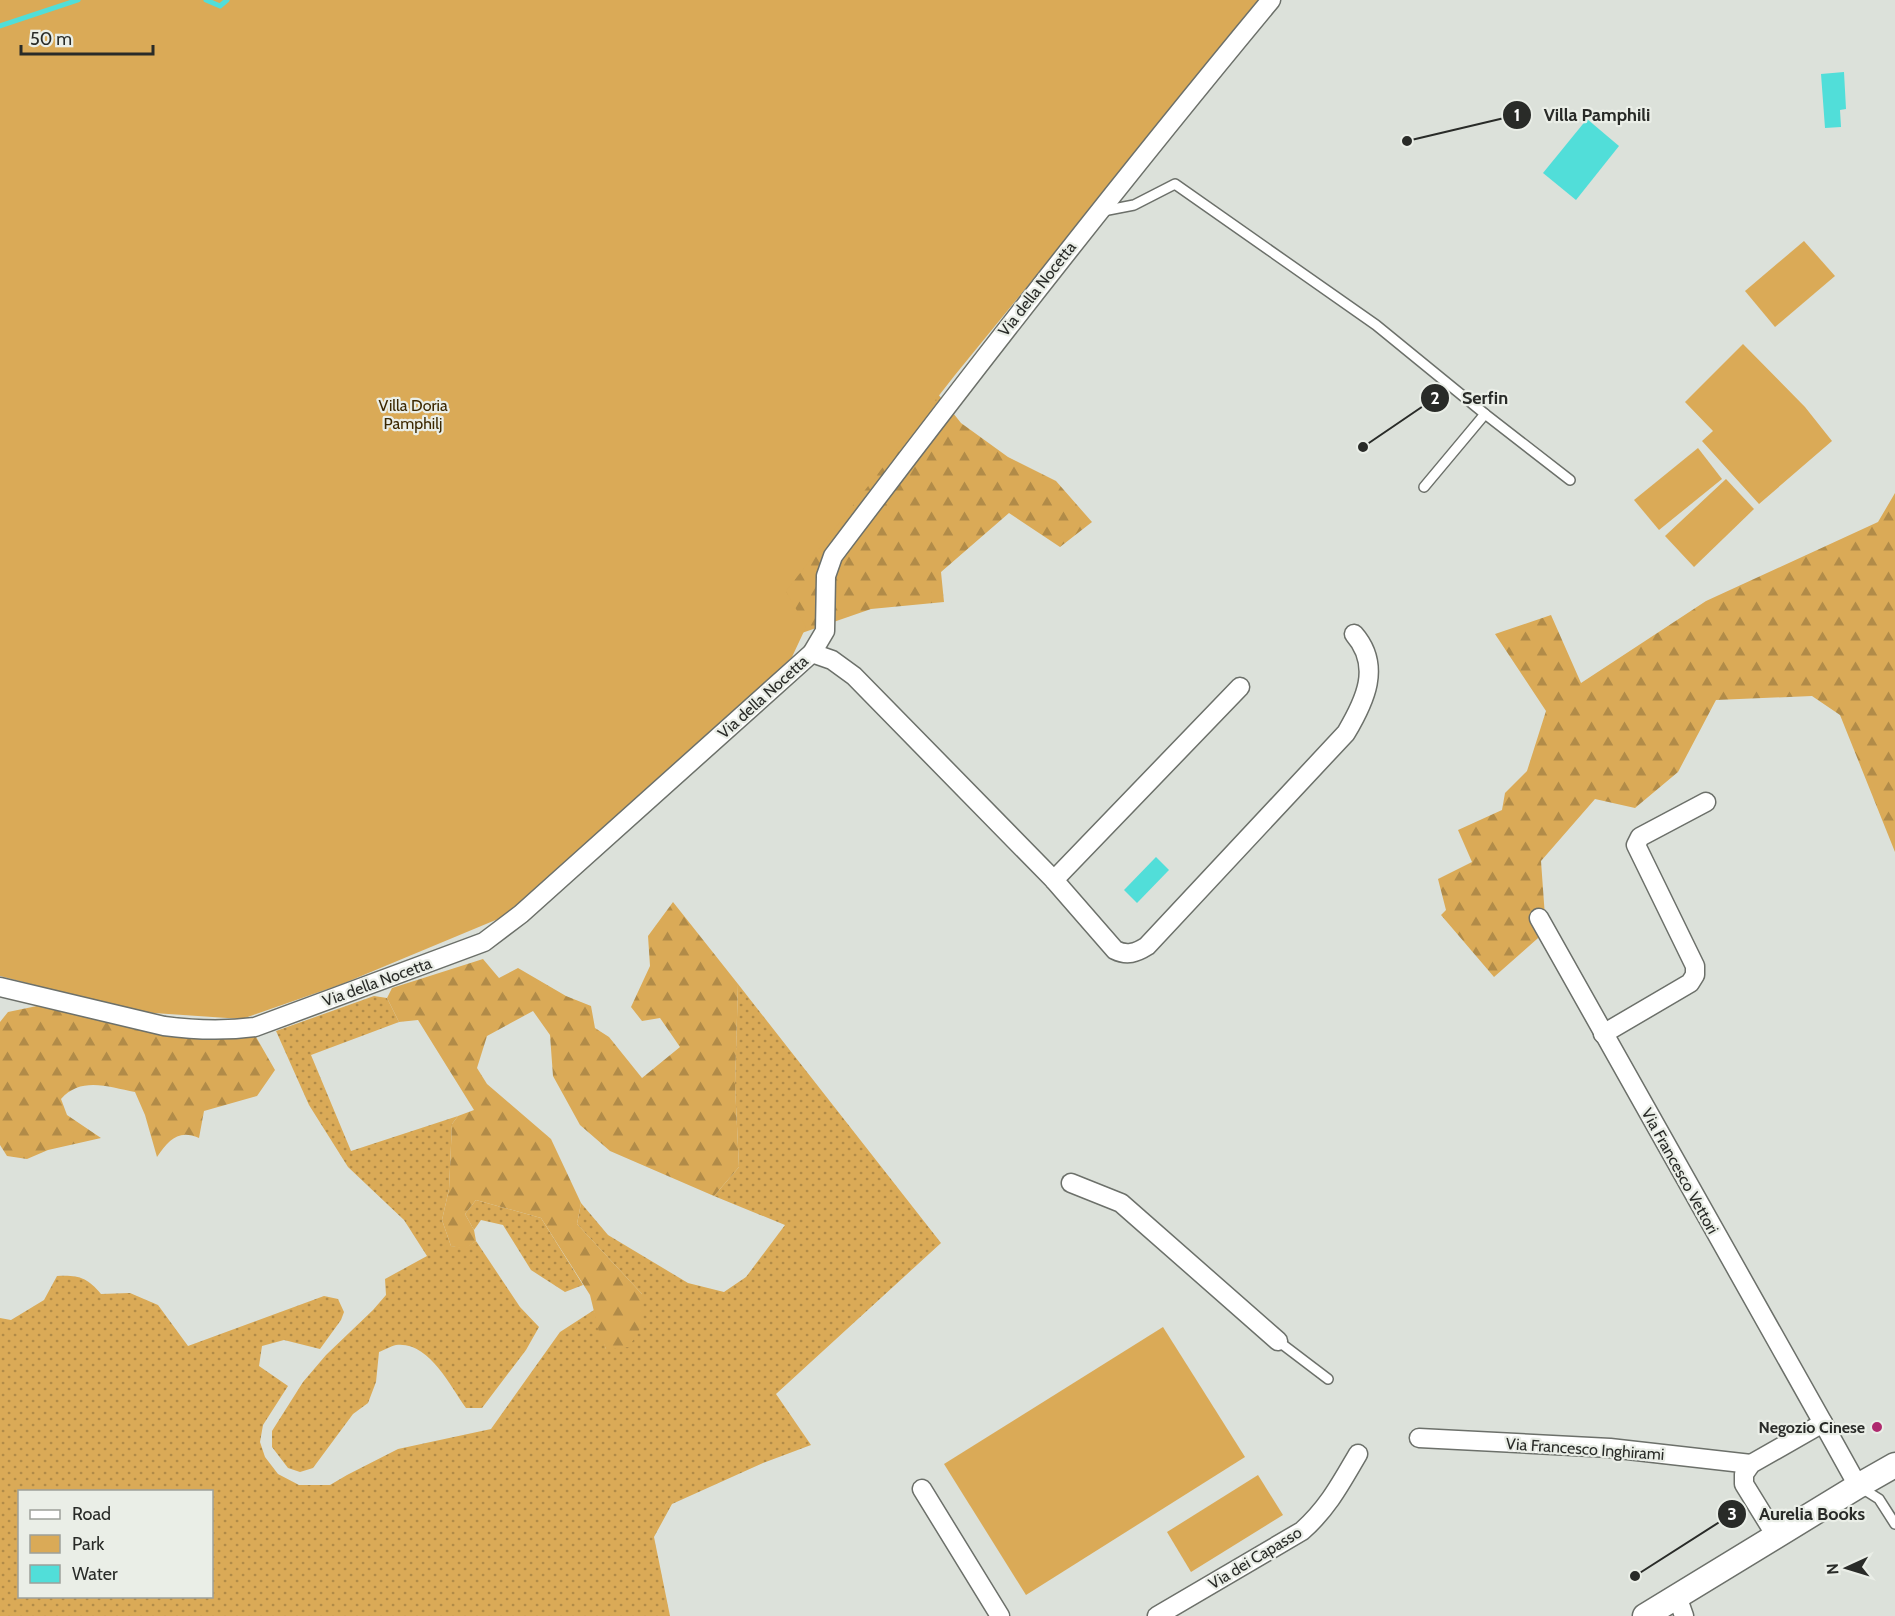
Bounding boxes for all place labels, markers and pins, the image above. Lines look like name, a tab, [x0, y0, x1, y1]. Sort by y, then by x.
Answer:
callout: Villa Pamphili	[1502, 97, 1662, 133]
callout: Serfin	[1420, 380, 1520, 416]
place label: Negozio Cinese	[1759, 1418, 1865, 1437]
marker: Negozio Cinese	[1870, 1420, 1884, 1434]
callout: Aurelia Books	[1717, 1496, 1877, 1532]

